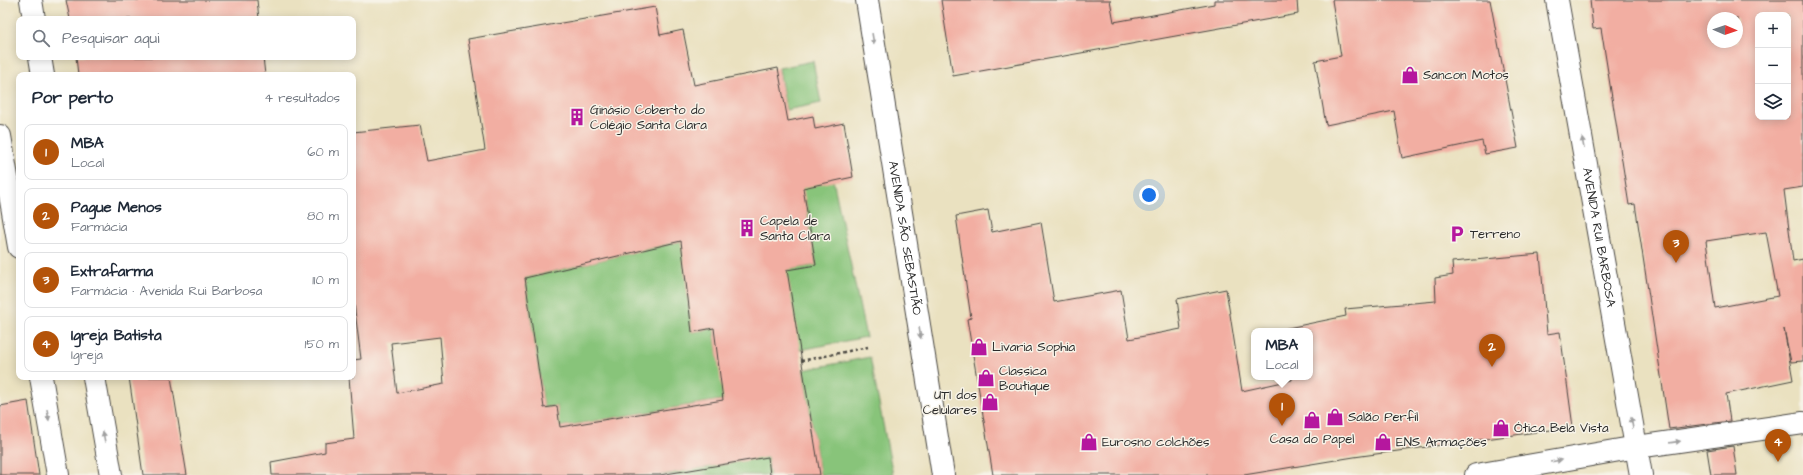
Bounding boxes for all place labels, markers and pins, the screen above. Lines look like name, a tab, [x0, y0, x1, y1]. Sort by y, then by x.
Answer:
shop icon: Sancon Motos	[1400, 65, 1420, 85]
place label: Sancon Motos	[1423, 66, 1509, 84]
place label: Ginásio Coberto do Colégio Santa Clara	[590, 101, 707, 135]
building icon: Ginásio Coberto do Colégio Santa Clara	[567, 107, 587, 127]
place label: Capela de Santa Clara	[760, 212, 831, 245]
building icon: Capela de Santa Clara	[737, 218, 757, 238]
parking icon: Terreno	[1447, 224, 1467, 244]
place label: Terreno	[1470, 225, 1521, 243]
pin: 3	[1663, 230, 1689, 263]
pin: 2	[1479, 334, 1505, 367]
shop icon: Livaria Sophia	[969, 337, 989, 357]
place label: Livaria Sophia	[992, 338, 1076, 356]
place label: Classica Boutique	[999, 362, 1050, 395]
shop icon: Classica Boutique	[976, 368, 996, 388]
place label: UTI dos Celulares	[923, 386, 977, 419]
shop icon: UTI dos Celulares	[980, 392, 1000, 412]
pin: 1	[1269, 393, 1295, 426]
shop icon: Salão Perfil	[1325, 407, 1345, 427]
place label: Salão Perfil	[1348, 408, 1418, 426]
shop icon: Casa do Papel	[1302, 410, 1322, 430]
shop icon: Ótica Bela Vista	[1491, 418, 1511, 438]
place label: Ótica Bela Vista	[1514, 419, 1609, 437]
pin: 4	[1765, 429, 1791, 462]
place label: Casa do Papel	[1270, 430, 1354, 448]
shop icon: Eurosno colchões	[1079, 432, 1099, 452]
shop icon: ENS Armações	[1373, 432, 1393, 452]
place label: Eurosno colchões	[1102, 433, 1210, 451]
place label: ENS Armações	[1396, 433, 1487, 451]

